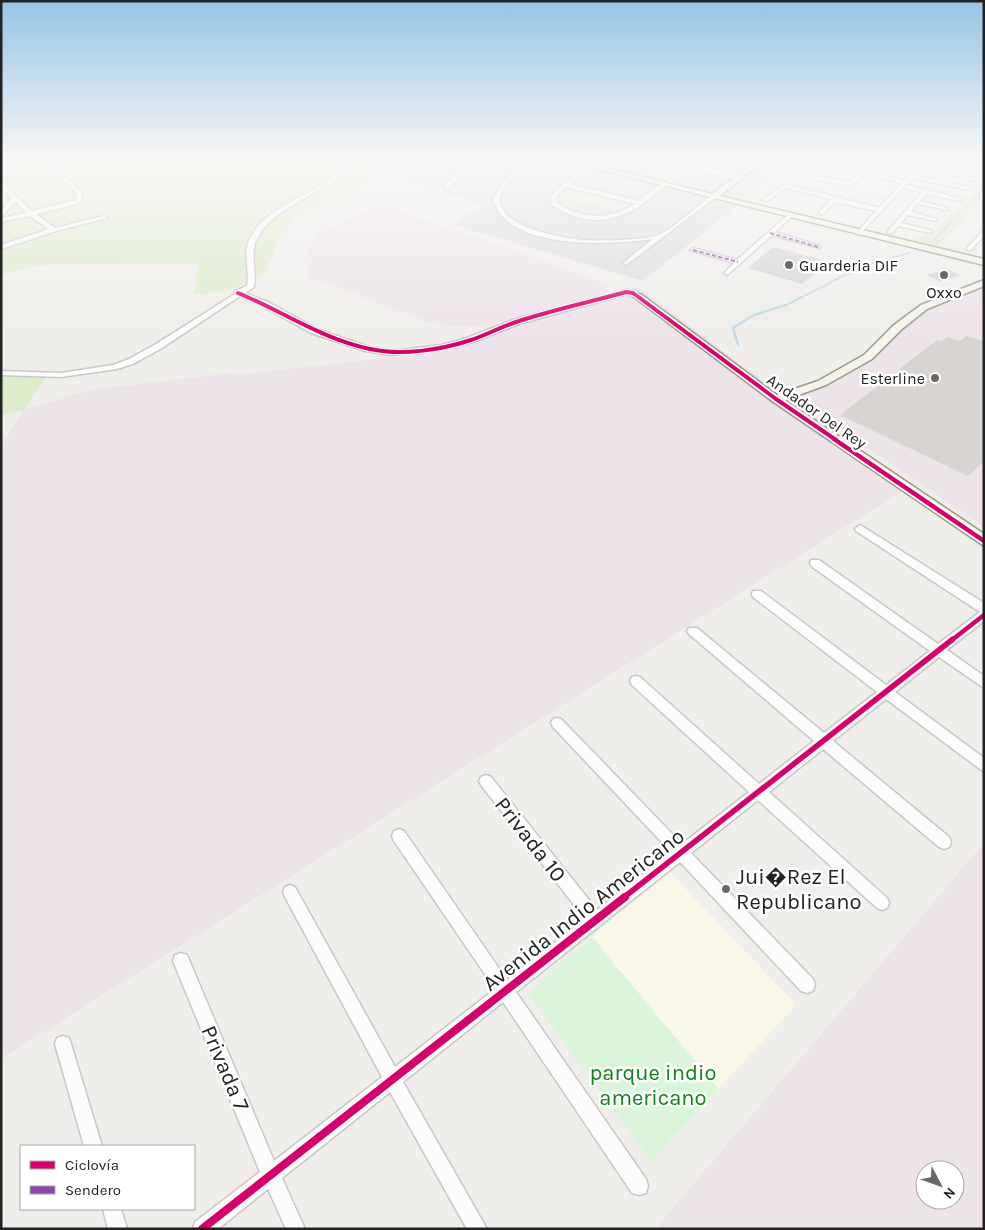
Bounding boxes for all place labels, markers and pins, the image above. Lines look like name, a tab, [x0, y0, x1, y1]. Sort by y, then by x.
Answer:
place label: Guarderia DIF	[799, 256, 898, 275]
marker: Guarderia DIF	[783, 259, 795, 271]
marker: Oxxo	[938, 269, 950, 281]
place label: Oxxo	[926, 283, 962, 302]
place label: Esterline	[860, 369, 925, 388]
marker: Esterline	[929, 372, 941, 384]
place label: Jui�Rez El Republicano	[736, 864, 861, 915]
marker: Jui�Rez El Republicano	[720, 883, 732, 895]

